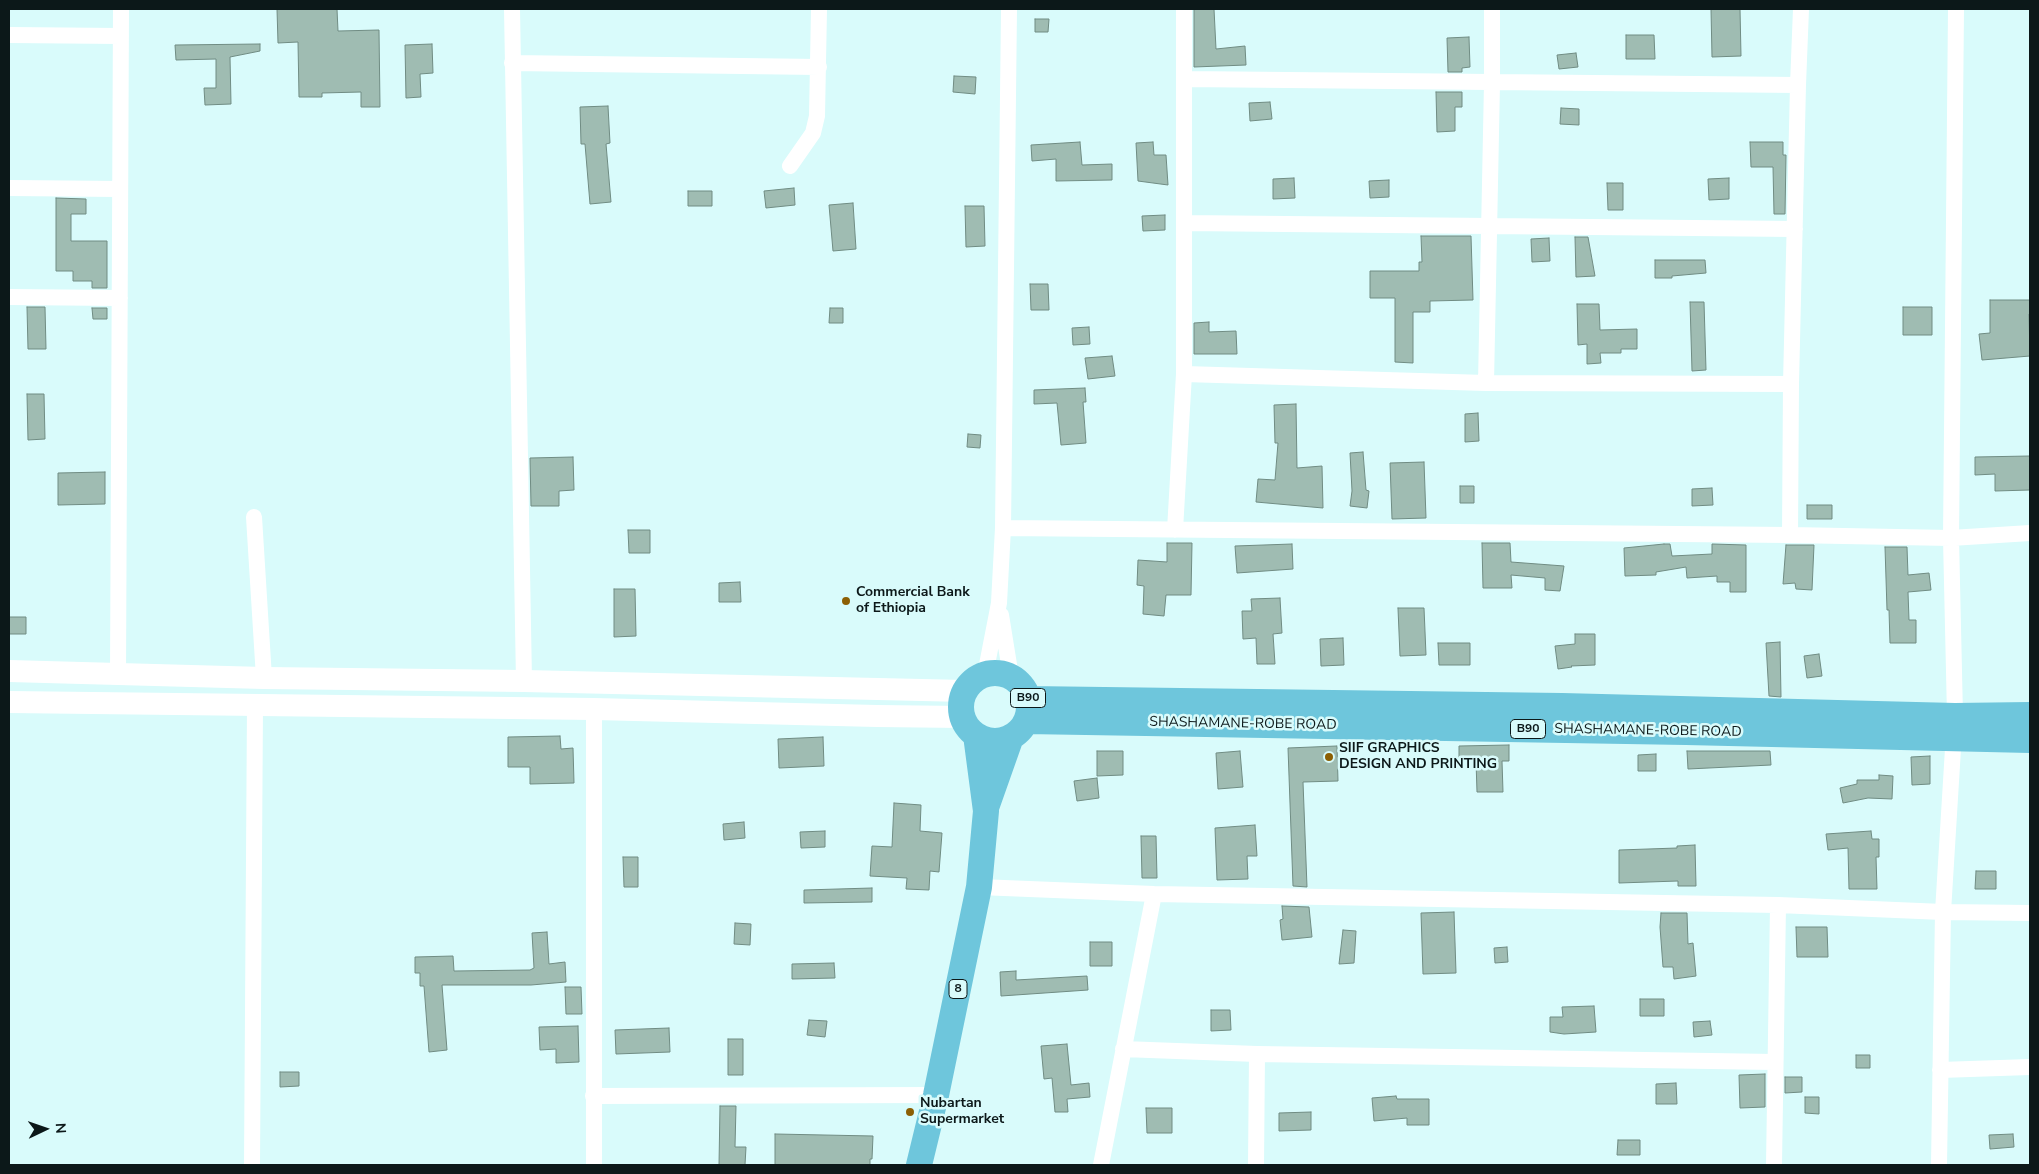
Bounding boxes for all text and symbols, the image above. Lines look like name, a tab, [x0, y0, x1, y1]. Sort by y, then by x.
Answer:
place label: Commercial Bank of Ethiopia	[856, 585, 970, 618]
marker: Commercial Bank of Ethiopia	[840, 595, 852, 607]
road number: B90	[1010, 688, 1046, 708]
street label: SHASHAMANE-ROBE ROAD	[1149, 714, 1337, 734]
road number: B90	[1510, 720, 1546, 739]
street label: SHASHAMANE-ROBE ROAD	[1554, 721, 1742, 741]
place label: SIIF GRAPHICS DESIGN AND PRINTING	[1339, 741, 1497, 774]
marker: SIIF GRAPHICS DESIGN AND PRINTING	[1323, 751, 1335, 763]
road number: 8	[949, 980, 967, 999]
place label: Nubartan Supermarket	[920, 1096, 1004, 1128]
north arrow	[20, 1104, 70, 1154]
marker: Nubartan Supermarket	[904, 1106, 916, 1118]
text: N	[51, 1122, 70, 1134]

